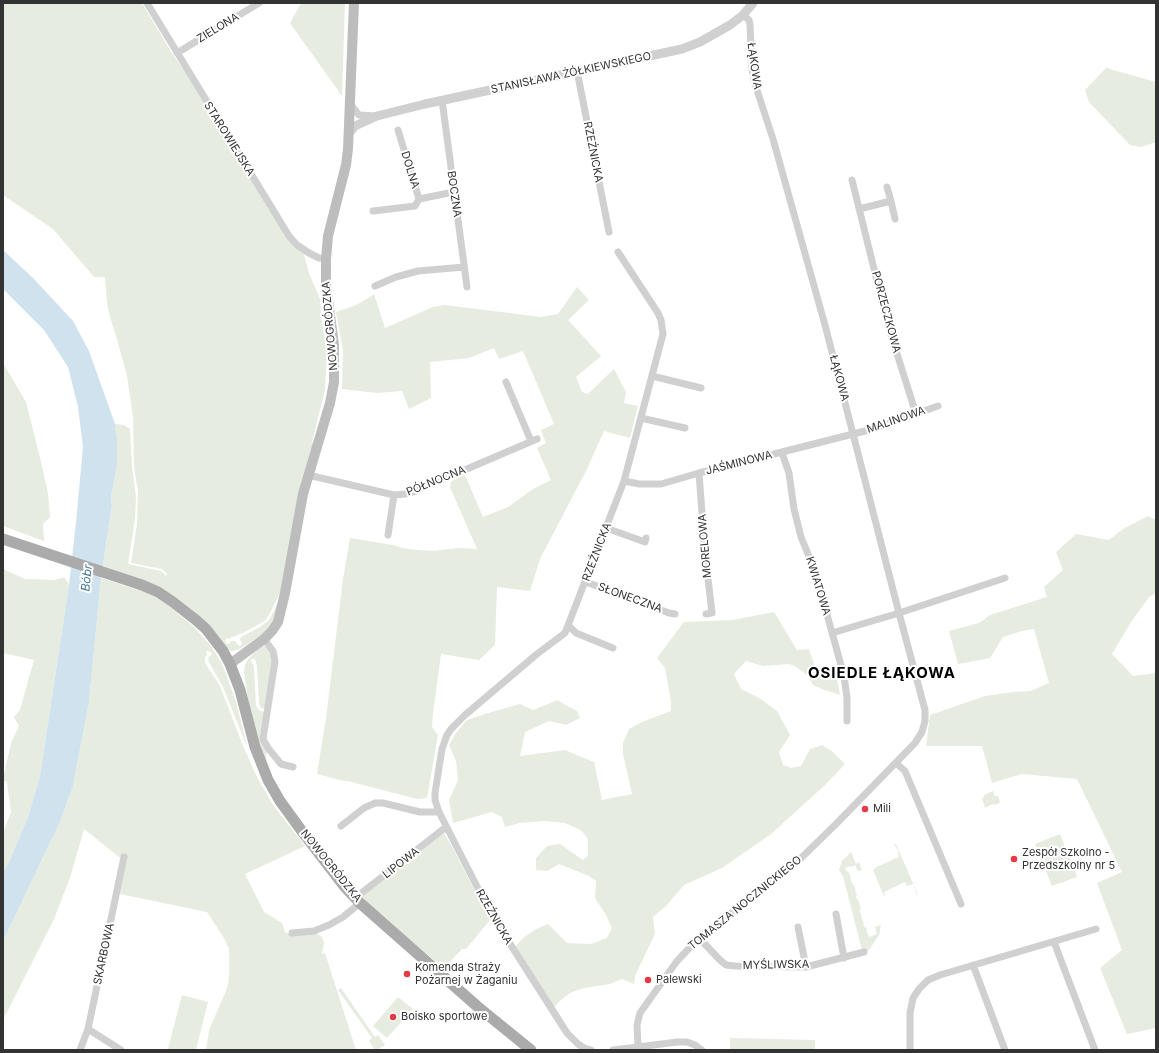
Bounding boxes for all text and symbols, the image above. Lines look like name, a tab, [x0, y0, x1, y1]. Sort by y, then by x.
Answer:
street label: ZIELONA	[195, 10, 241, 46]
street label: ŁĄKOWA	[744, 42, 764, 90]
street label: STANISŁAWA ŻÓŁKIEWSKIEGO	[490, 50, 652, 96]
street label: STAROWIEJSKA	[201, 99, 257, 179]
street label: RZEŹNICKA	[581, 120, 605, 184]
street label: DOLNA	[398, 150, 422, 190]
street label: BOCZNA	[444, 170, 464, 218]
street label: PORZECZKOWA	[869, 270, 903, 354]
street label: NOWOGRÓDZKA	[320, 281, 340, 371]
street label: ŁĄKOWA	[826, 353, 852, 403]
street label: MALINOWA	[865, 404, 927, 436]
street label: JAŚMINOWA	[704, 448, 774, 478]
street label: PÓŁNOCNA	[405, 463, 467, 499]
street label: MORELOWA	[696, 513, 714, 579]
street label: RZEŹNICKA	[580, 521, 614, 583]
street label: KWIATOWA	[803, 555, 833, 617]
water label: Bóbr	[78, 564, 96, 592]
street label: SŁONECZNA	[596, 580, 664, 616]
district label: OSIEDLE ŁĄKOWA	[808, 664, 956, 682]
place label: Mili	[873, 802, 891, 816]
marker: Mili	[860, 804, 870, 814]
street label: NOWOGRÓDZKA	[298, 827, 364, 905]
street label: LIPOWA	[380, 845, 422, 881]
place label: Zespół Szkolno - Przedszkolny nr 5	[1022, 846, 1115, 872]
street label: TOMASZA NOCZNICKIEGO	[686, 853, 804, 953]
marker: Zespół Szkolno - Przedszkolny nr 5	[1009, 854, 1019, 864]
street label: RZEŹNICKA	[473, 887, 515, 947]
street label: SKARBOWA	[91, 922, 117, 986]
street label: MYŚLIWSKA	[743, 958, 809, 972]
place label: Komenda Straży Pożarnej w Żaganiu	[415, 961, 517, 987]
marker: Komenda Straży Pożarnej w Żaganiu	[402, 969, 412, 979]
place label: Palewski	[656, 973, 702, 987]
marker: Palewski	[643, 975, 653, 985]
place label: Boisko sportowe	[401, 1010, 487, 1024]
marker: Boisko sportowe	[388, 1012, 398, 1022]

